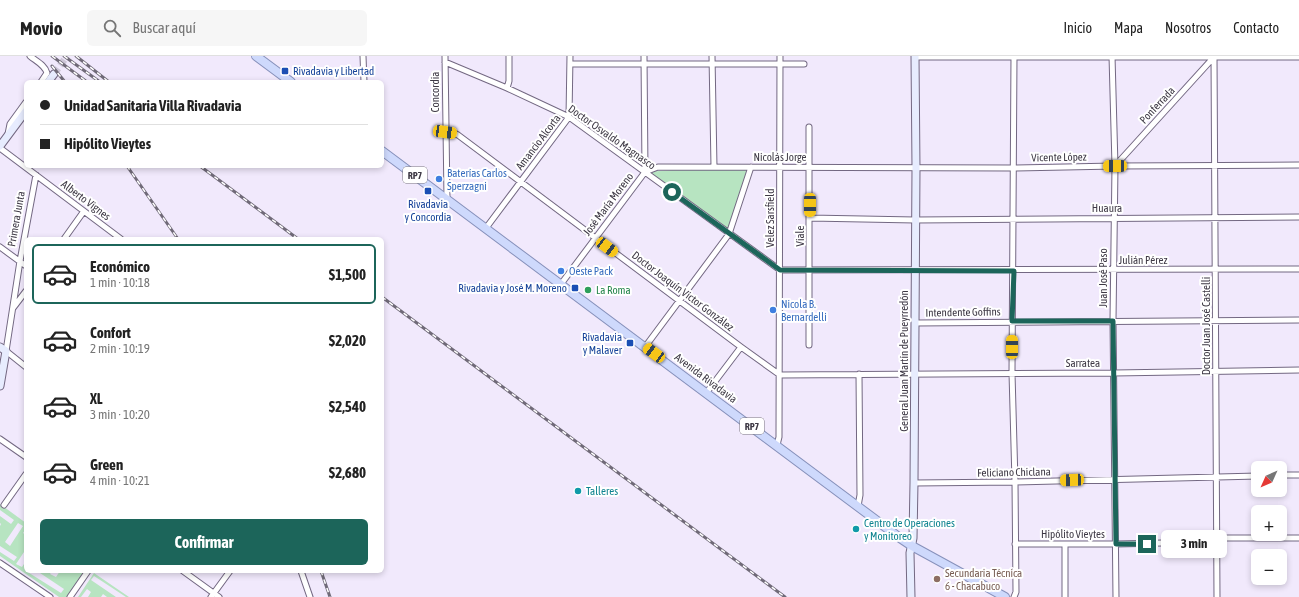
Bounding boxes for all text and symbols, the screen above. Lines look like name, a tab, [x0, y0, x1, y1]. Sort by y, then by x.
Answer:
search box	[87, 10, 367, 46]
text: Movio	[20, 17, 63, 39]
icon: search	[101, 17, 123, 39]
text: Buscar aquí	[133, 19, 196, 36]
text: Inicio	[1063, 20, 1092, 36]
text: Mapa	[1114, 20, 1143, 36]
text: Nosotros	[1165, 20, 1211, 36]
text: Contacto	[1233, 20, 1279, 36]
place label: Rivadavia y Libertad	[293, 65, 374, 77]
marker: Rivadavia y Libertad	[280, 66, 290, 76]
street label: Concordia	[429, 72, 441, 112]
street label: Ponferrada	[1137, 84, 1177, 126]
text: Unidad Sanitaria Villa Rivadavia	[64, 97, 241, 114]
street label: Doctor Osvaldo Magnasco	[566, 102, 658, 172]
street label: Amancio Alcorta	[513, 112, 563, 172]
car	[432, 124, 458, 140]
text: Hipólito Vieytes	[64, 135, 151, 152]
street label: Nicolás Jorge	[754, 151, 806, 163]
street label: Vicente López	[1031, 151, 1087, 163]
car	[1103, 160, 1127, 172]
road number: RP7	[403, 167, 427, 183]
place label: Baterías Carlos Sperzagni	[447, 167, 507, 192]
street label: José María Moreno	[581, 170, 635, 238]
marker: Baterías Carlos Sperzagni	[434, 174, 444, 184]
street label: Alberto Vignes	[59, 178, 113, 222]
route start	[663, 183, 681, 201]
marker: Rivadavia y Concordia	[423, 186, 433, 196]
street label: Velez Sarsfield	[764, 189, 776, 247]
street label: Primera Junta	[5, 190, 27, 248]
car	[804, 193, 816, 217]
place label: Rivadavia y Concordia	[405, 198, 451, 223]
street label: Huaura	[1092, 202, 1122, 214]
street label: Viale	[794, 226, 806, 246]
car	[594, 235, 620, 259]
street label: Juan José Paso	[1097, 248, 1109, 308]
street label: Doctor Joaquín Victor González	[630, 249, 736, 333]
street label: Julián Pérez	[1119, 254, 1167, 266]
icon: car	[42, 256, 78, 292]
text: Económico	[90, 258, 150, 275]
place label: Oeste Pack	[569, 265, 613, 277]
text: $1,500	[329, 266, 366, 283]
marker: Oeste Pack	[556, 266, 566, 276]
text: 1 min · 10:18	[90, 275, 150, 290]
street label: Doctor Juan José Castelli	[1200, 277, 1212, 375]
place label: Rivadavia y José M. Moreno	[458, 282, 567, 294]
marker: Rivadavia y José M. Moreno	[570, 283, 580, 293]
place label: La Roma	[596, 284, 631, 296]
marker: La Roma	[583, 285, 593, 295]
street label: General Juan Martín de Pueyrredón	[898, 290, 910, 432]
place label: Nicola B. Bernardelli	[781, 298, 827, 323]
marker: Nicola B. Bernardelli	[768, 305, 778, 315]
street label: Intendente Goffins	[925, 305, 1001, 319]
icon: car	[42, 322, 78, 358]
text: Confort	[90, 324, 131, 341]
place label: Rivadavia y Malaver	[582, 331, 623, 356]
text: $2,020	[329, 332, 366, 349]
car	[1006, 335, 1018, 359]
marker: Rivadavia y Malaver	[625, 338, 635, 348]
text: 2 min · 10:19	[90, 341, 150, 356]
car	[641, 341, 667, 365]
street label: Avenida Rivadavia	[673, 351, 739, 405]
street label: Sarratea	[1066, 357, 1100, 369]
icon: car	[42, 388, 78, 424]
text: XL	[90, 390, 103, 407]
text: $2,540	[329, 398, 366, 415]
text: 3 min · 10:20	[90, 407, 150, 422]
road number: RP7	[740, 418, 764, 434]
icon: car	[42, 454, 78, 490]
text: Green	[90, 456, 123, 473]
north arrow	[1251, 461, 1287, 497]
map controls	[1251, 461, 1287, 585]
text: $2,680	[329, 464, 366, 481]
street label: Feliciano Chiclana	[977, 465, 1051, 479]
text: 4 min · 10:21	[90, 473, 150, 488]
car	[1060, 474, 1084, 486]
place label: Talleres	[586, 485, 618, 497]
marker: Talleres	[573, 486, 583, 496]
button: +	[1251, 505, 1287, 541]
place label: Centro de Operaciones y Monitoreo	[864, 517, 955, 542]
button: Confirmar	[40, 519, 368, 565]
marker: Centro de Operaciones y Monitoreo	[851, 524, 861, 534]
street label: Hipólito Vieytes	[1041, 528, 1105, 540]
callout: 3 min	[1161, 530, 1227, 558]
route end	[1138, 535, 1156, 553]
text: 3 min	[1181, 536, 1207, 551]
button: −	[1251, 549, 1287, 585]
place label: Secundaria Técnica 6 - Chacabuco	[945, 567, 1022, 592]
marker: Secundaria Técnica 6 - Chacabuco	[932, 574, 942, 584]

